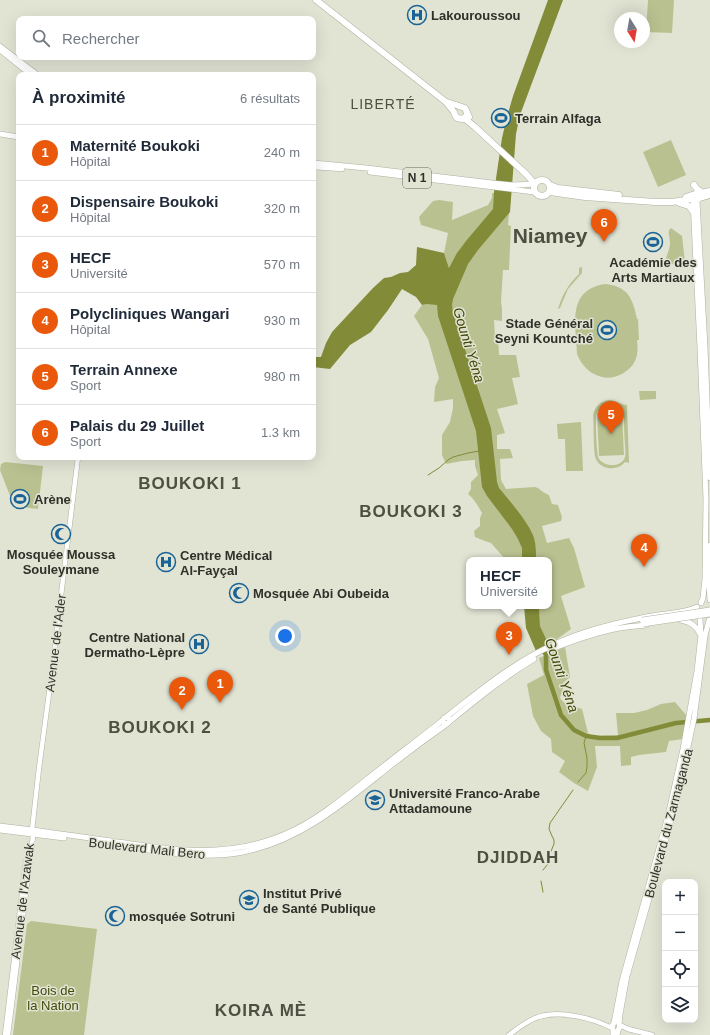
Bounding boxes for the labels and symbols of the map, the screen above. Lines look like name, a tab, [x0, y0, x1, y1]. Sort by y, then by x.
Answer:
hospital icon: Lakouroussou	[406, 4, 428, 26]
place label: Lakouroussou	[431, 8, 521, 23]
north arrow	[614, 12, 650, 48]
district label: LIBERTÉ	[350, 96, 416, 112]
sports icon: Terrain Alfaga	[490, 107, 512, 129]
place label: Terrain Alfaga	[515, 111, 602, 126]
road number: N 1	[403, 168, 431, 188]
pin: 6	[591, 209, 617, 242]
district label: Niamey	[513, 224, 588, 247]
sports icon: Académie des Arts Martiaux	[642, 231, 664, 253]
place label: Académie des Arts Martiaux	[609, 255, 697, 285]
water label: Gounti Yéna	[450, 306, 488, 385]
place label: Stade Général Seyni Kountché	[495, 316, 593, 346]
sports icon: Stade Général Seyni Kountché	[596, 319, 618, 341]
pin: 5	[598, 401, 624, 434]
district label: BOUKOKI 1	[138, 474, 242, 493]
sports icon: Arène	[9, 488, 31, 510]
place label: Arène	[34, 492, 71, 507]
district label: BOUKOKI 3	[359, 502, 463, 521]
mosque icon: Mosquée Moussa Souleymane	[50, 523, 72, 545]
pin: 4	[631, 534, 657, 567]
place label: Mosquée Moussa Souleymane	[7, 547, 116, 577]
place label: Centre Médical Al-Fayçal	[180, 548, 272, 578]
hospital icon: Centre Médical Al-Fayçal	[155, 551, 177, 573]
mosque icon: Mosquée Abi Oubeida	[228, 582, 250, 604]
place label: Mosquée Abi Oubeida	[253, 586, 390, 601]
street label: Avenue de l'Ader	[42, 593, 69, 693]
pin: 3	[496, 622, 522, 655]
your location	[275, 626, 295, 646]
place label: Centre National Dermatho-Lèpre	[85, 630, 185, 660]
hospital icon: Centre National Dermatho-Lèpre	[188, 633, 210, 655]
water label: Gounti Yéna	[542, 636, 582, 714]
pin: 1	[207, 670, 233, 703]
pin: 2	[169, 677, 195, 710]
district label: BOUKOKI 2	[108, 718, 212, 737]
street label: Boulevard du Zarmaganda	[641, 746, 696, 899]
place label: Université Franco-Arabe Attadamoune	[389, 786, 540, 816]
school or university icon: Université Franco-Arabe Attadamoune	[364, 789, 386, 811]
street label: Boulevard Mali Bero	[88, 835, 206, 862]
street label: Avenue de l'Azawak	[8, 842, 37, 960]
district label: DJIDDAH	[477, 848, 559, 867]
place label: Institut Privé de Santé Publique	[263, 886, 376, 916]
school or university icon: Institut Privé de Santé Publique	[238, 889, 260, 911]
mosque icon: mosquée Sotruni	[104, 905, 126, 927]
place label: mosquée Sotruni	[129, 909, 235, 924]
park label: Bois de la Nation	[27, 983, 79, 1013]
district label: KOIRA MÈ	[215, 1001, 307, 1020]

